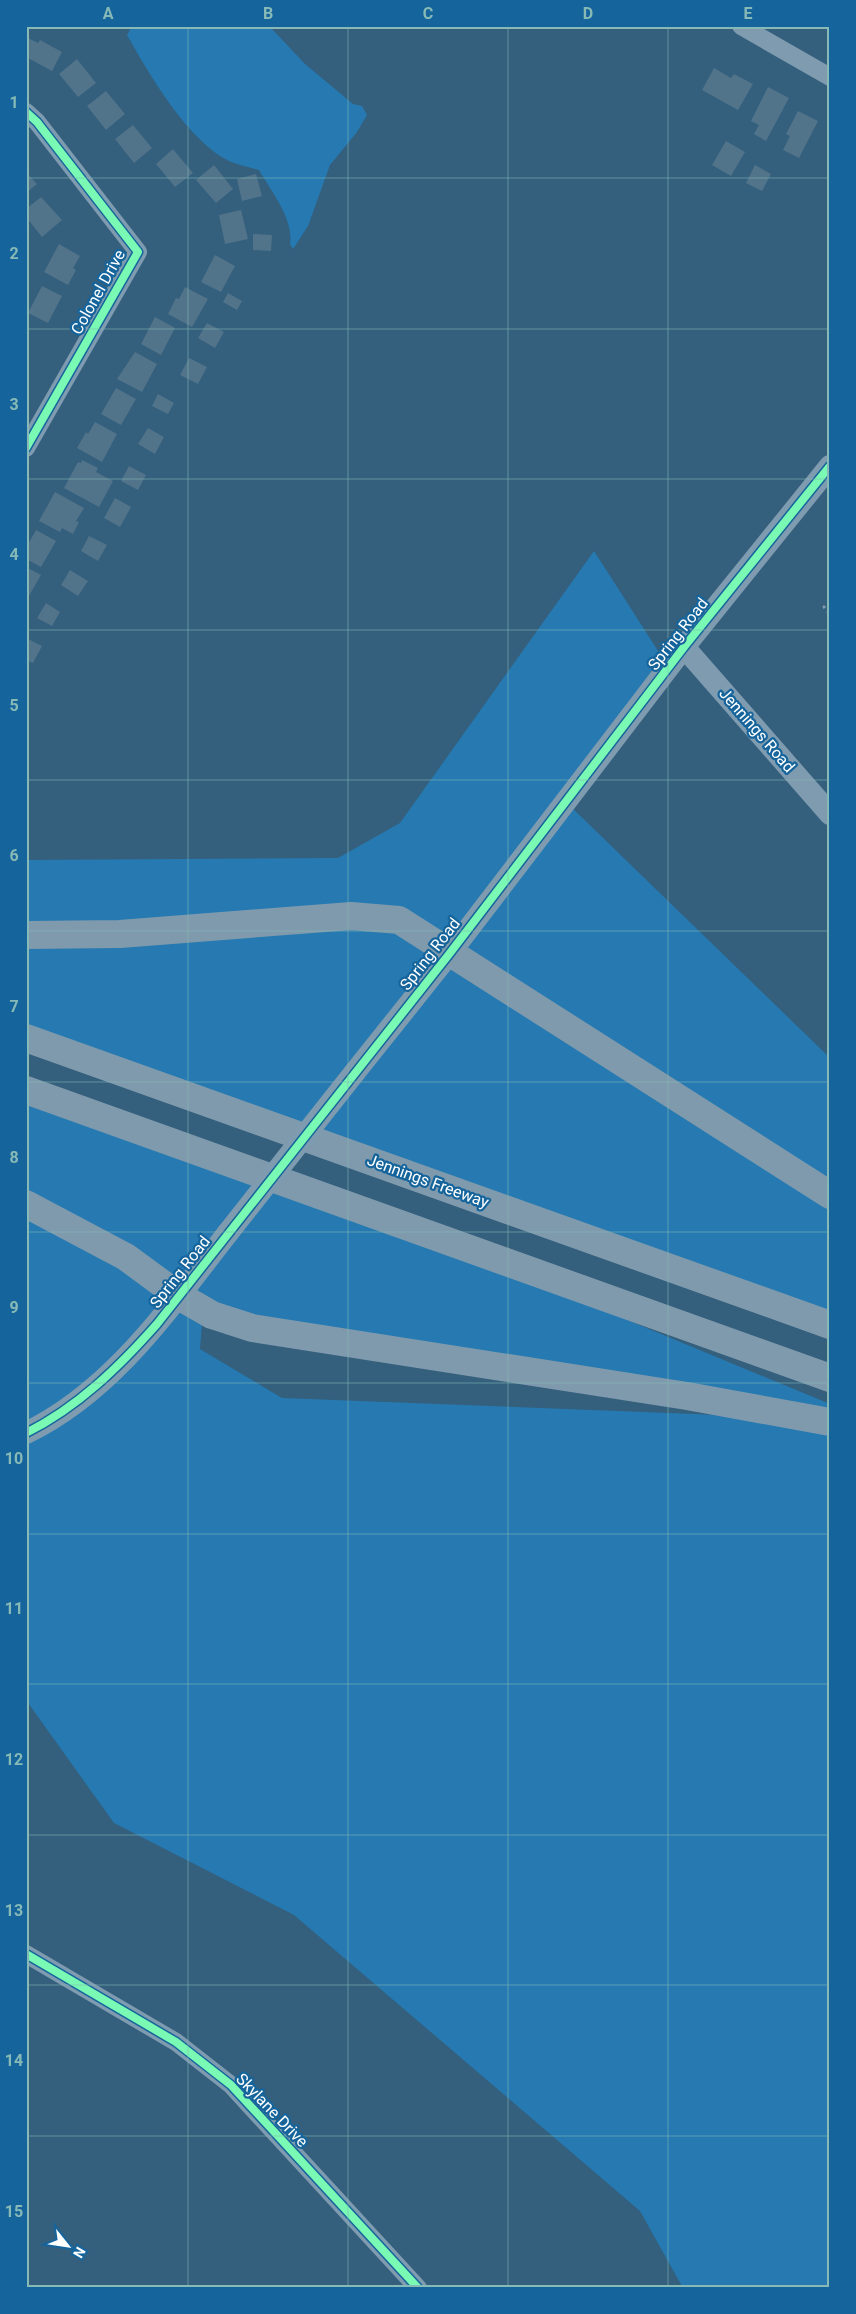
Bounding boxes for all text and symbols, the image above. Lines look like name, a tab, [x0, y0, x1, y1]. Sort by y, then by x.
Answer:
text: A	[103, 4, 114, 23]
text: B	[263, 4, 273, 23]
text: C	[423, 4, 433, 23]
text: D	[583, 4, 593, 23]
text: E	[744, 4, 753, 23]
text: 1	[9, 93, 19, 112]
text: 2	[9, 244, 19, 263]
street label: Colonel Drive	[67, 246, 129, 338]
text: 3	[9, 395, 19, 414]
text: 4	[9, 545, 19, 564]
street label: Spring Road	[644, 594, 712, 674]
street label: Jennings Road	[715, 684, 799, 776]
text: 5	[9, 696, 19, 715]
text: 6	[9, 846, 19, 865]
street label: Spring Road	[396, 914, 464, 994]
text: 7	[9, 997, 19, 1016]
text: 8	[9, 1148, 19, 1167]
street label: Jennings Freeway	[365, 1150, 492, 1212]
street label: Spring Road	[146, 1232, 214, 1312]
text: 9	[9, 1298, 19, 1317]
text: 10	[5, 1449, 23, 1468]
text: 11	[5, 1599, 23, 1618]
text: 12	[5, 1750, 23, 1769]
text: 13	[5, 1901, 23, 1920]
text: 14	[5, 2051, 23, 2070]
street label: Skylane Drive	[232, 2069, 312, 2151]
text: 15	[5, 2202, 23, 2221]
north arrow	[42, 2222, 92, 2272]
text: N	[70, 2244, 89, 2261]

